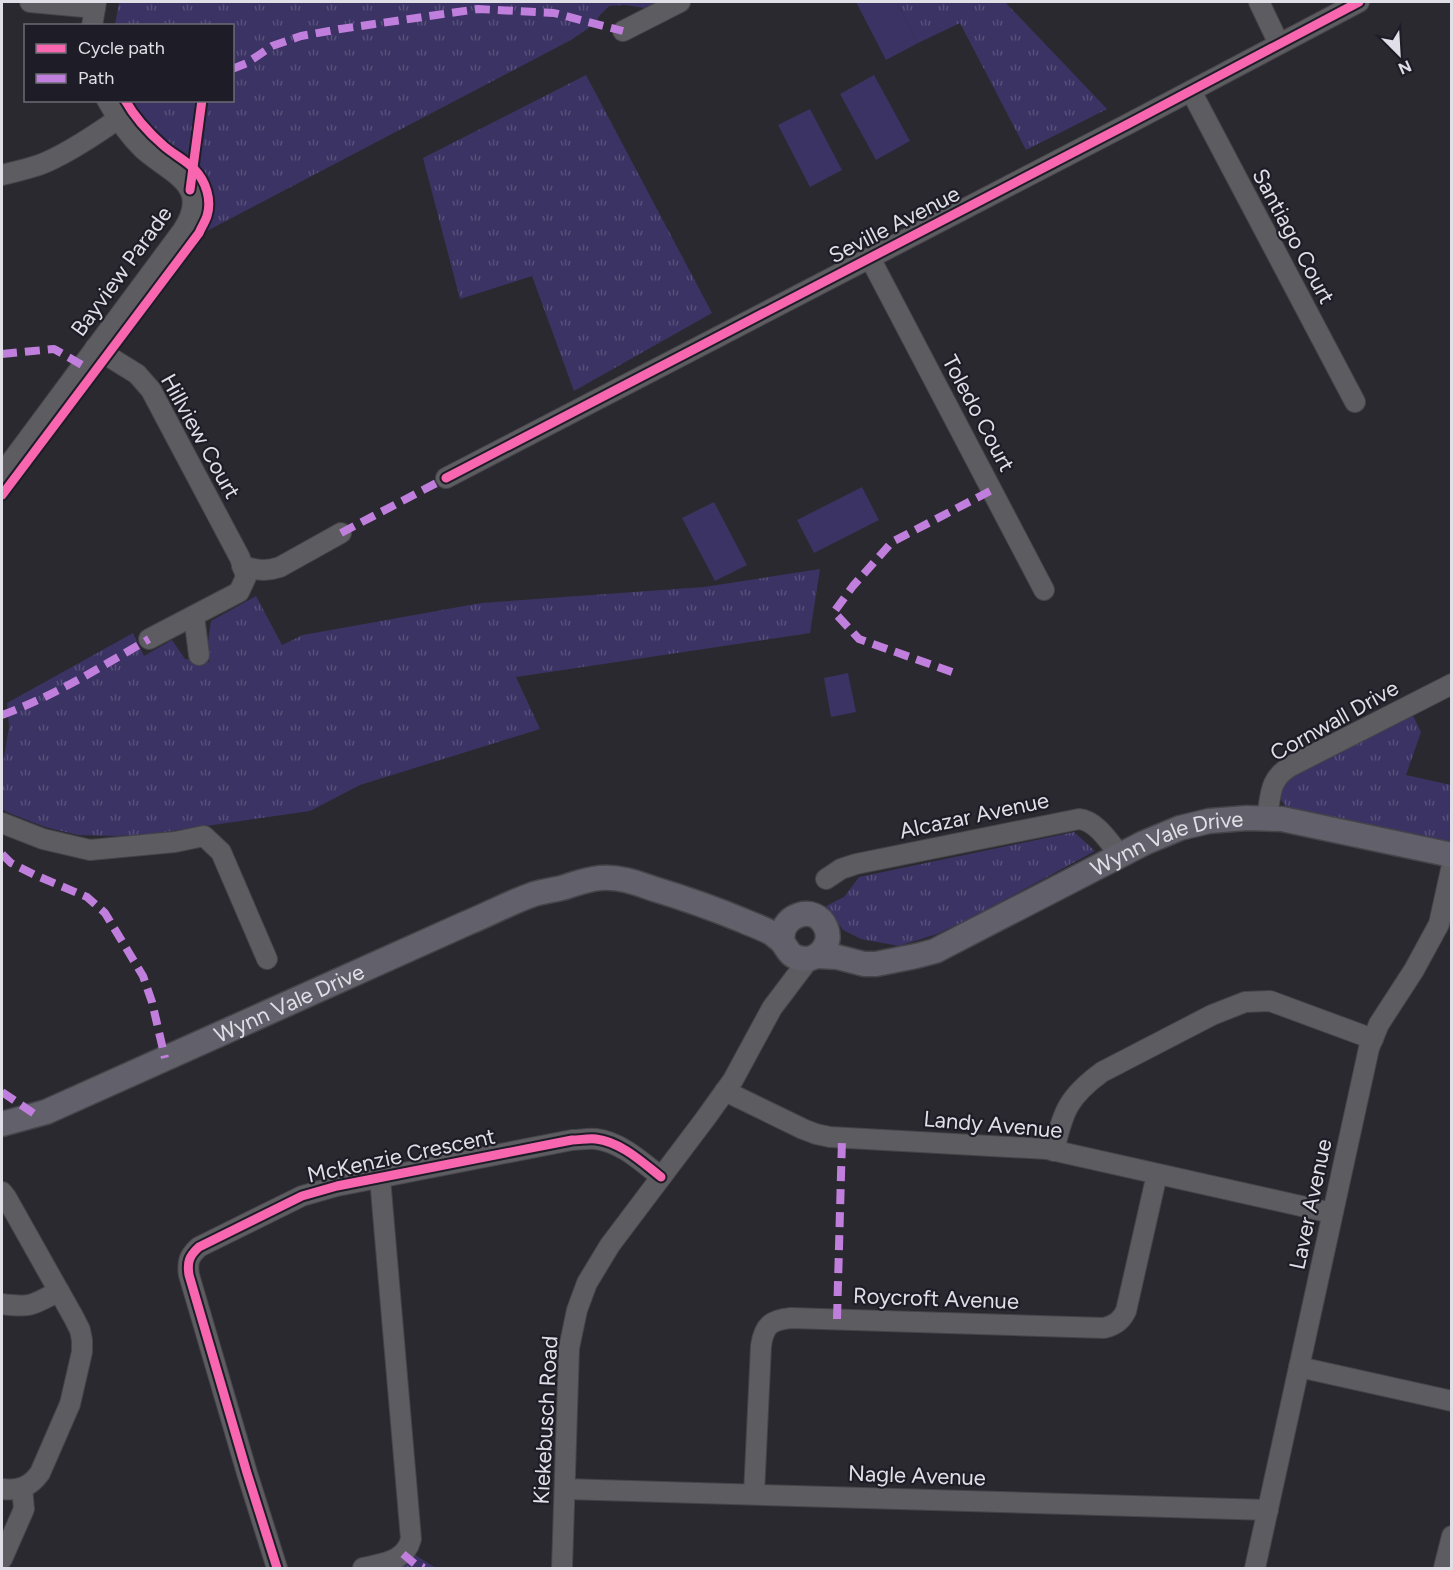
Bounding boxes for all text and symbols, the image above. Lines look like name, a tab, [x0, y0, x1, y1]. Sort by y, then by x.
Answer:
legend	[24, 24, 234, 102]
north arrow	[1369, 24, 1429, 84]
text: Cycle path	[78, 37, 165, 59]
text: N	[1395, 56, 1414, 78]
text: Path	[78, 67, 114, 89]
street label: Santiago Court	[1247, 164, 1341, 309]
street label: Seville Avenue	[824, 180, 964, 269]
street label: Bayview Parade	[65, 201, 178, 342]
street label: Toledo Court	[937, 350, 1021, 476]
street label: Hillview Court	[155, 369, 246, 504]
street label: Cornwall Drive	[1265, 674, 1403, 767]
street label: Alcazar Avenue	[897, 786, 1051, 845]
street label: Wynn Vale Drive	[1086, 805, 1244, 882]
street label: Wynn Vale Drive	[210, 958, 368, 1049]
street label: Landy Avenue	[922, 1105, 1063, 1144]
street label: McKenzie Crescent	[305, 1122, 498, 1189]
street label: Laver Avenue	[1283, 1136, 1338, 1272]
street label: Roycroft Avenue	[853, 1282, 1019, 1315]
street label: Kiekebusch Road	[528, 1335, 563, 1505]
street label: Nagle Avenue	[848, 1460, 986, 1491]

